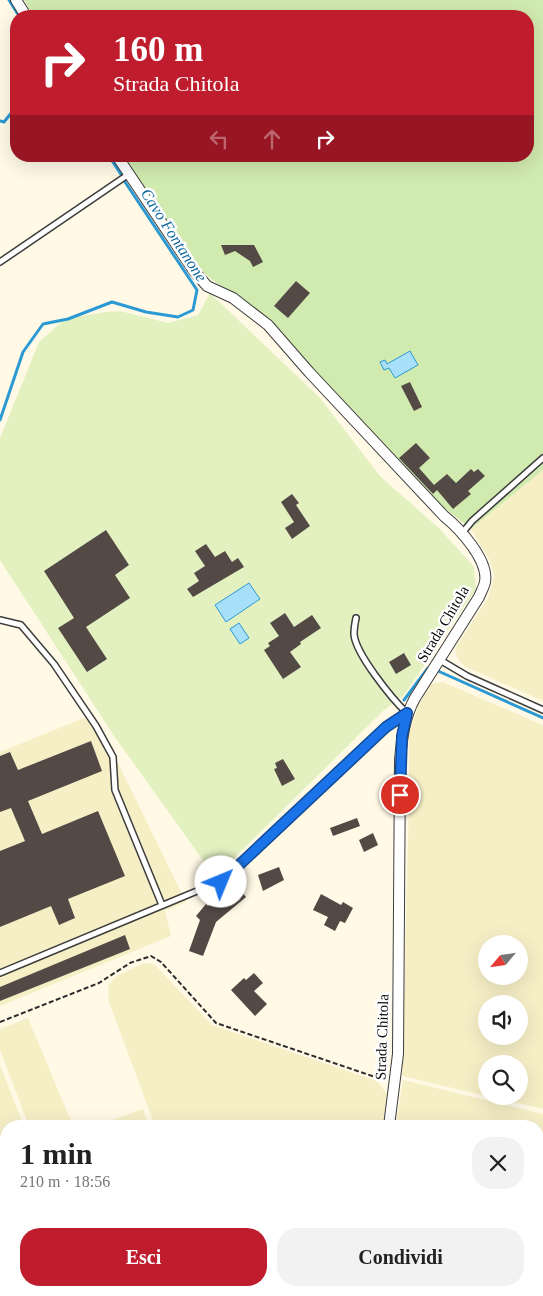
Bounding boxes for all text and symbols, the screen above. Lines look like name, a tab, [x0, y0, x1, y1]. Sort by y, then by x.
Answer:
icon: right	[30, 30, 95, 95]
text: 160 m	[113, 30, 203, 69]
text: Strada Chitola	[113, 71, 239, 96]
icon: left	[205, 125, 233, 153]
icon: ahead	[258, 125, 286, 153]
icon: right	[311, 125, 339, 153]
water label: Cavo Fontanone	[138, 185, 210, 285]
street label: Strada Chitola	[414, 583, 472, 665]
pin	[379, 774, 421, 816]
icon: arrive	[386, 781, 414, 809]
position arrow	[194, 855, 246, 907]
north arrow	[478, 935, 528, 985]
map controls	[478, 935, 528, 1105]
street label: Strada Chitola	[372, 993, 392, 1080]
button: sound	[478, 995, 528, 1045]
button: search	[478, 1055, 528, 1105]
text: 1 min	[20, 1137, 93, 1170]
button: close	[472, 1137, 524, 1189]
text: 210 m · 18:56	[20, 1173, 110, 1190]
button: Esci	[20, 1228, 267, 1286]
button: Condividi	[277, 1228, 524, 1286]

